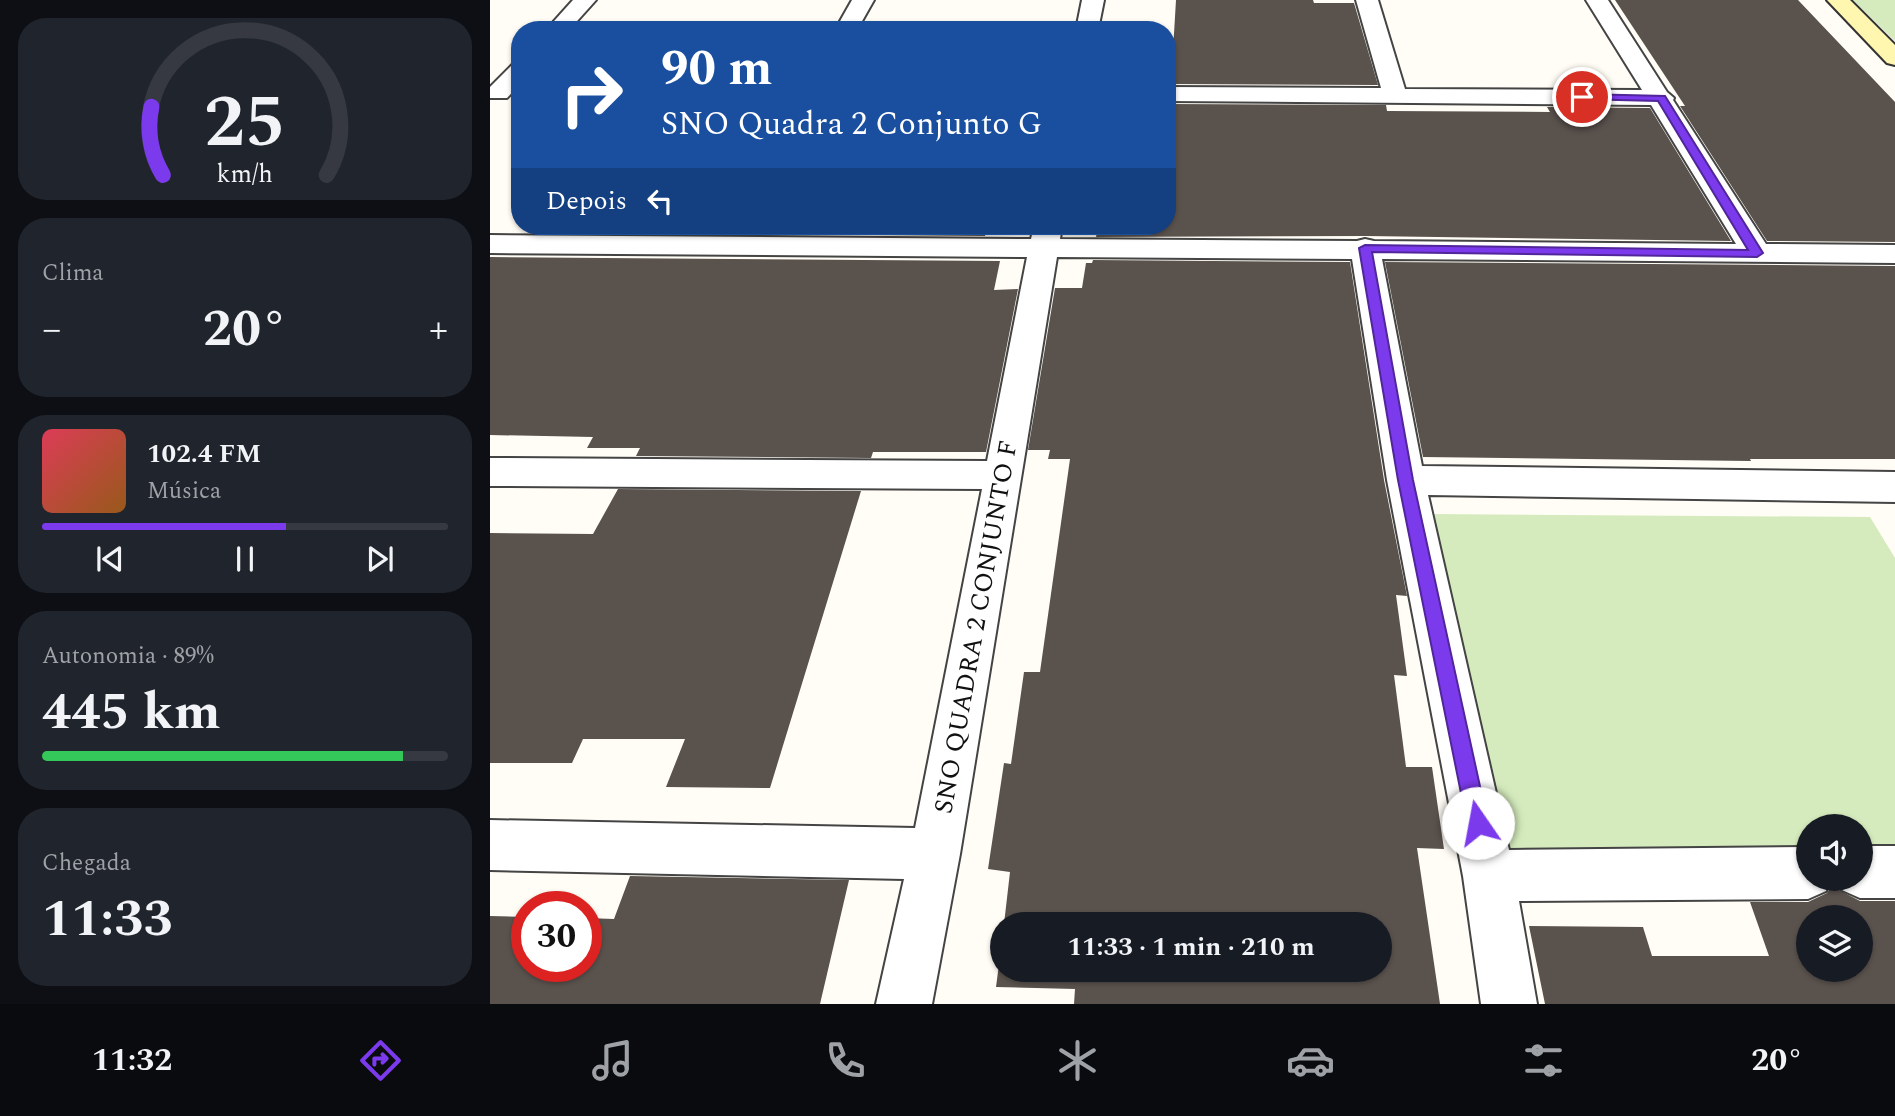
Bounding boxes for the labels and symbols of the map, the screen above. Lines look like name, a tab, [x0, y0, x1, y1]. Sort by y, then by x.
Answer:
pin	[1552, 67, 1612, 127]
street label: SNO QUADRA 2 CONJUNTO F	[923, 437, 1029, 817]
position arrow	[1441, 786, 1515, 860]
speed limit sign: 30	[511, 891, 602, 982]

